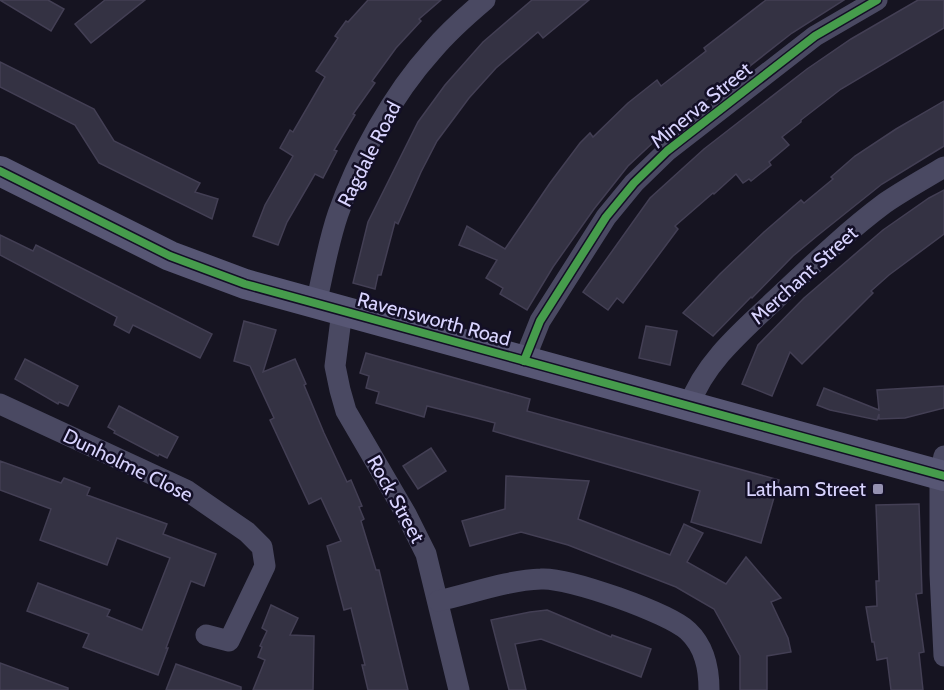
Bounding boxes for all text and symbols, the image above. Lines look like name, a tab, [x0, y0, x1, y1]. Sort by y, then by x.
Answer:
street label: Minerva Street	[646, 57, 757, 153]
street label: Ragdale Road	[332, 97, 406, 211]
street label: Merchant Street	[746, 221, 863, 329]
street label: Ravensworth Road	[355, 287, 513, 351]
street label: Dunholme Close	[59, 423, 197, 507]
street label: Rock Street	[362, 451, 430, 547]
place label: Latham Street	[746, 477, 866, 501]
marker: Latham Street	[871, 482, 885, 496]

